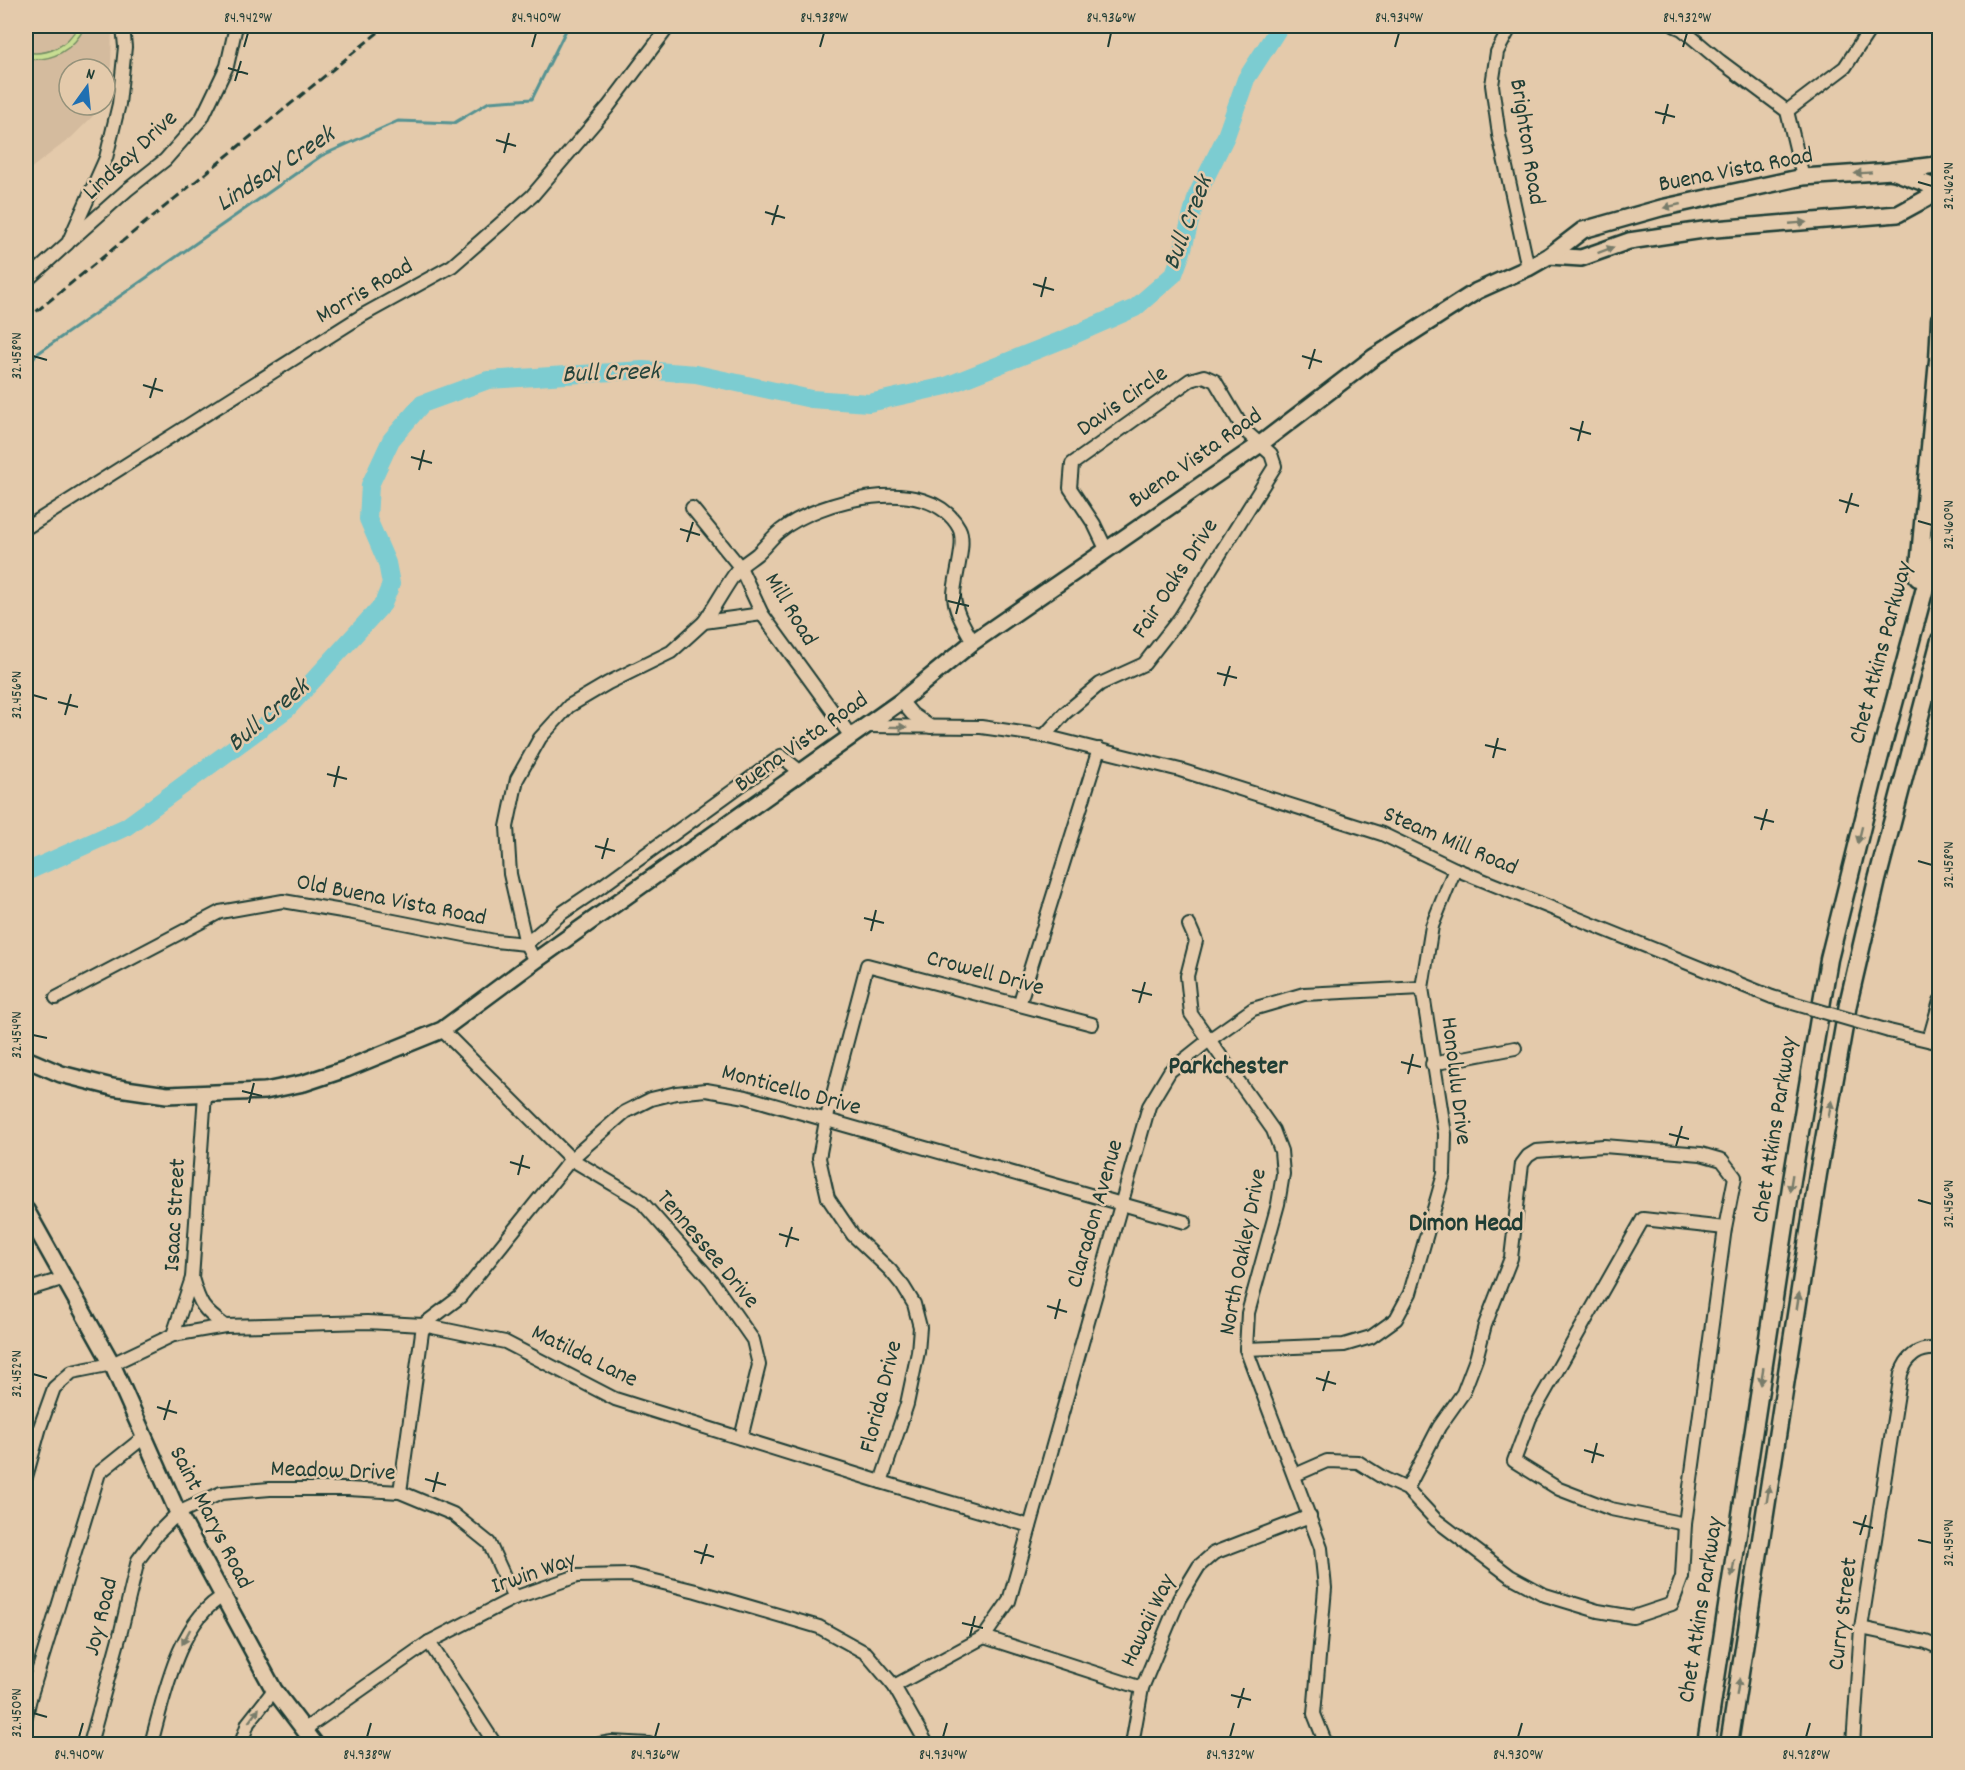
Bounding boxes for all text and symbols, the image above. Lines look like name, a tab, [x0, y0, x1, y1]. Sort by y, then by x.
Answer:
text: 84.942°W	[224, 8, 272, 30]
text: 84.940°W	[511, 8, 561, 30]
text: 84.938°W	[800, 8, 848, 30]
text: 84.936°W	[1086, 8, 1136, 30]
text: 84.934°W	[1375, 8, 1423, 30]
text: 84.932°W	[1663, 8, 1712, 30]
north arrow	[57, 57, 117, 117]
text: N	[83, 63, 97, 87]
street label: Brighton Road	[1499, 77, 1553, 207]
street label: Lindsay Drive	[76, 103, 186, 209]
water label: Lindsay Creek	[209, 116, 345, 222]
street label: Buena Vista Road	[1656, 139, 1816, 203]
text: 32.462°N	[1939, 162, 1961, 210]
water label: Bull Creek	[1154, 168, 1225, 275]
one-way arrow	[1854, 168, 1873, 177]
one-way arrow	[1662, 202, 1681, 211]
one-way arrow	[1788, 218, 1807, 228]
one-way arrow	[1597, 244, 1615, 254]
street label: Morris Road	[310, 250, 420, 334]
text: 32.458°N	[7, 332, 29, 380]
water label: Bull Creek	[561, 354, 663, 394]
street label: Davis Circle	[1070, 358, 1176, 446]
street label: Buena Vista Road	[1122, 400, 1270, 518]
text: 32.460°N	[1939, 500, 1961, 550]
street label: Fair Oaks Drive	[1124, 512, 1228, 646]
street label: Chet Atkins Parkway	[1841, 557, 1923, 748]
street label: Mill Road	[755, 567, 825, 653]
water label: Bull Creek	[220, 669, 320, 762]
text: 32.456°N	[7, 671, 29, 719]
street label: Buena Vista Road	[728, 684, 876, 802]
one-way arrow	[888, 722, 907, 732]
street label: Steam Mill Road	[1377, 798, 1523, 886]
one-way arrow	[1854, 826, 1864, 844]
text: 32.458°N	[1939, 841, 1961, 889]
street label: Old Buena Vista Road	[293, 866, 489, 936]
street label: Crowell Drive	[922, 942, 1048, 1006]
text: 32.454°N	[7, 1011, 29, 1059]
street label: Honolulu Drive	[1430, 1015, 1480, 1147]
street label: Chet Atkins Parkway	[1745, 1033, 1808, 1225]
district label: Parkchester	[1168, 1049, 1288, 1086]
street label: Monticello Drive	[717, 1056, 865, 1126]
one-way arrow	[1825, 1099, 1834, 1118]
street label: Claradon Avenue	[1059, 1136, 1133, 1292]
street label: Isaac Street	[156, 1157, 196, 1273]
street label: North Oakley Drive	[1211, 1166, 1277, 1338]
one-way arrow	[1786, 1174, 1795, 1193]
text: 32.456°N	[1939, 1180, 1961, 1228]
street label: Tennessee Drive	[647, 1183, 767, 1317]
district label: Dimon Head	[1409, 1206, 1523, 1243]
one-way arrow	[1794, 1292, 1803, 1311]
street label: Matilda Lane	[525, 1317, 643, 1397]
street label: Florida Drive	[852, 1337, 912, 1457]
text: 32.452°N	[7, 1350, 29, 1398]
one-way arrow	[1757, 1367, 1766, 1386]
street label: Saint Marys Road	[159, 1441, 261, 1595]
street label: Meadow Drive	[270, 1453, 396, 1491]
one-way arrow	[1763, 1484, 1772, 1503]
street label: Chet Atkins Parkway	[1671, 1513, 1734, 1705]
text: 32.454°N	[1939, 1519, 1961, 1567]
street label: Irwin Way	[487, 1543, 582, 1604]
street label: Curry Street	[1820, 1555, 1868, 1672]
one-way arrow	[1728, 1559, 1737, 1578]
street label: Hawaii Way	[1113, 1568, 1186, 1673]
street label: Joy Road	[76, 1574, 128, 1660]
one-way arrow	[181, 1629, 191, 1646]
one-way arrow	[1733, 1677, 1742, 1696]
text: 32.450°N	[7, 1688, 29, 1738]
one-way arrow	[248, 1707, 260, 1723]
text: 84.940°W	[54, 1745, 104, 1767]
text: 84.938°W	[343, 1745, 391, 1767]
text: 84.936°W	[630, 1745, 680, 1767]
text: 84.934°W	[919, 1745, 967, 1767]
text: 84.932°W	[1206, 1745, 1255, 1767]
text: 84.930°W	[1493, 1745, 1543, 1767]
text: 84.928°W	[1782, 1745, 1830, 1767]

